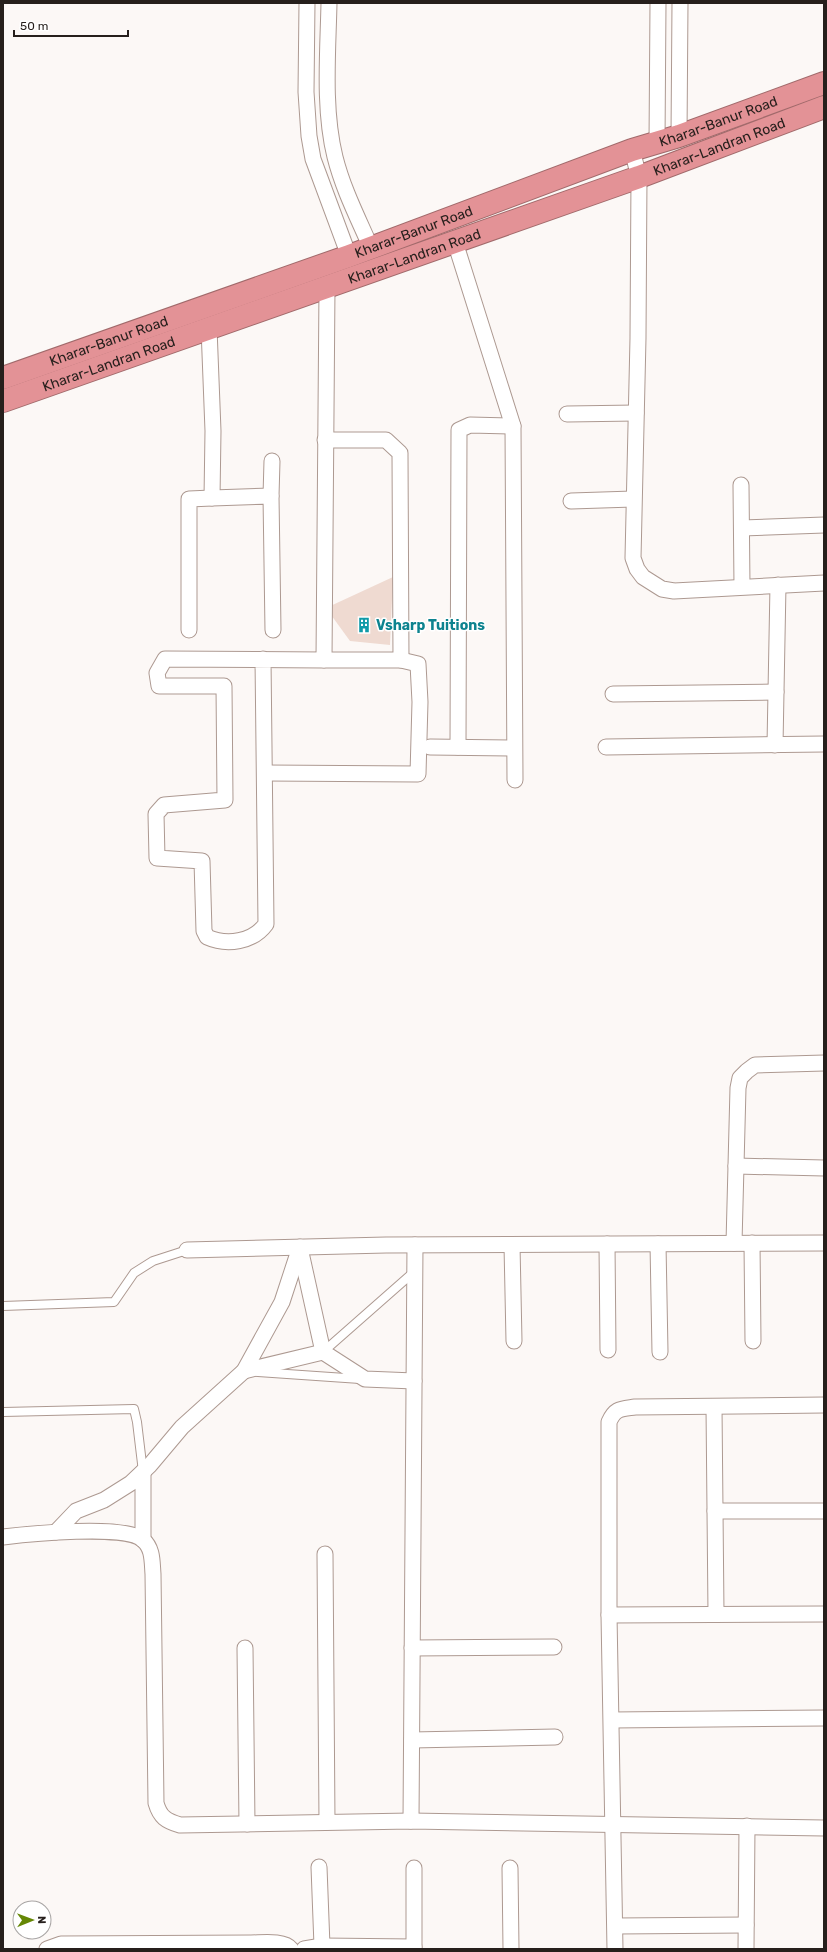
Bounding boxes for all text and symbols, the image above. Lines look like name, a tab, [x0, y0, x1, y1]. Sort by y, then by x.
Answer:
scale bar	[14, 12, 128, 38]
text: 50 m	[20, 19, 48, 33]
street label: Kharar-Banur Road	[657, 93, 780, 150]
street label: Kharar-Landran Road	[651, 114, 788, 180]
street label: Kharar-Banur Road	[352, 202, 475, 262]
street label: Kharar-Landran Road	[346, 225, 483, 288]
street label: Kharar-Banur Road	[47, 312, 170, 370]
street label: Kharar-Landran Road	[40, 333, 177, 395]
building icon: Vsharp Tuitions	[355, 616, 373, 634]
place label: Vsharp Tuitions	[376, 617, 485, 634]
north arrow	[12, 1900, 52, 1940]
text: N	[35, 1916, 48, 1924]

